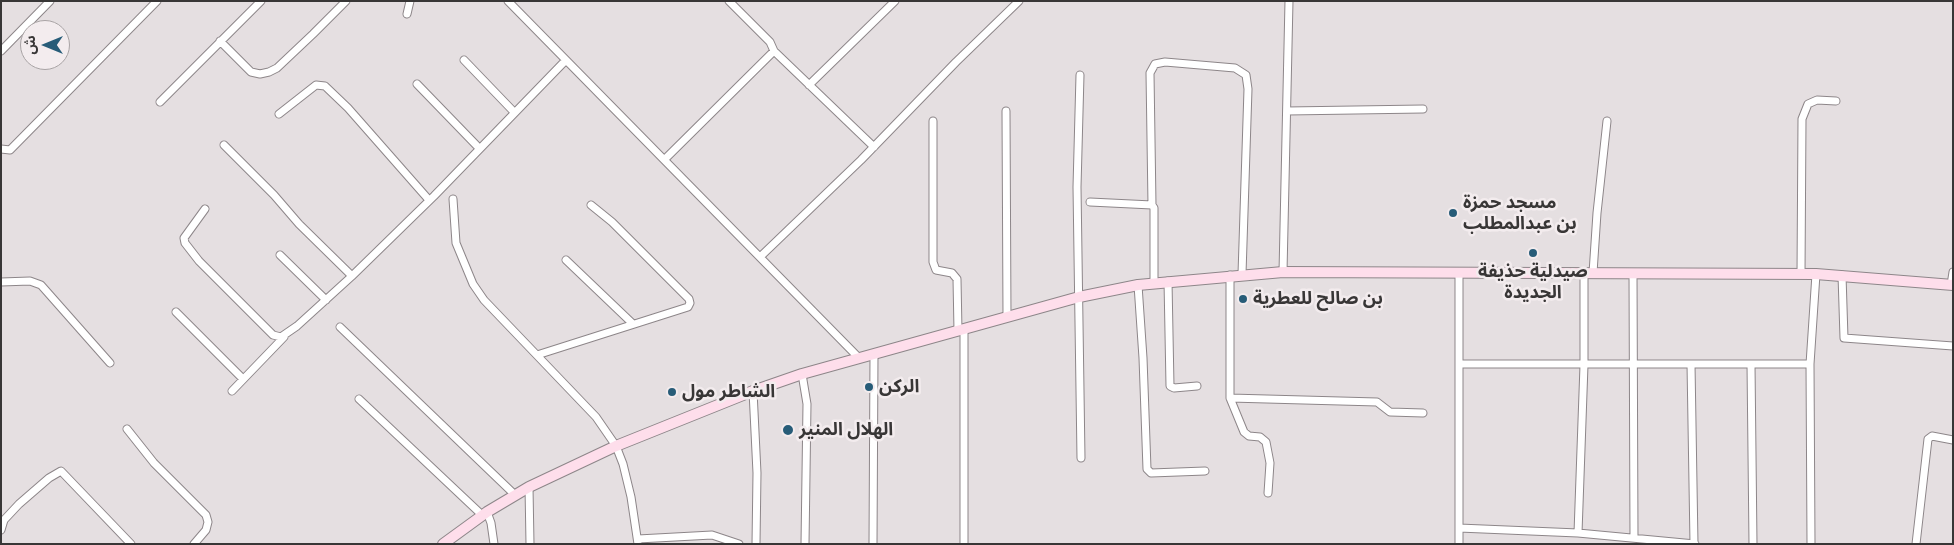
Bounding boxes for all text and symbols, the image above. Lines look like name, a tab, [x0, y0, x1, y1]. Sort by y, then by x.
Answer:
north arrow	[20, 20, 70, 70]
text: ش	[22, 35, 39, 55]
place label: مسجد حمزة بن عبدالمطلب	[1463, 192, 1577, 234]
marker: مسجد حمزة بن عبدالمطلب	[1447, 207, 1459, 219]
marker: صيدلية حذيفة الجديدة	[1527, 247, 1539, 259]
place label: صيدلية حذيفة الجديدة	[1478, 261, 1588, 304]
place label: بن صالح للعطرية	[1253, 288, 1383, 310]
marker: بن صالح للعطرية	[1237, 293, 1249, 305]
place label: الركن	[879, 376, 919, 398]
place label: الشاطر مول	[682, 381, 775, 403]
marker: الركن	[863, 381, 875, 393]
marker: الشاطر مول	[666, 386, 678, 398]
place label: الهلال المنير	[799, 419, 893, 441]
marker: الهلال المنير	[781, 423, 795, 437]

